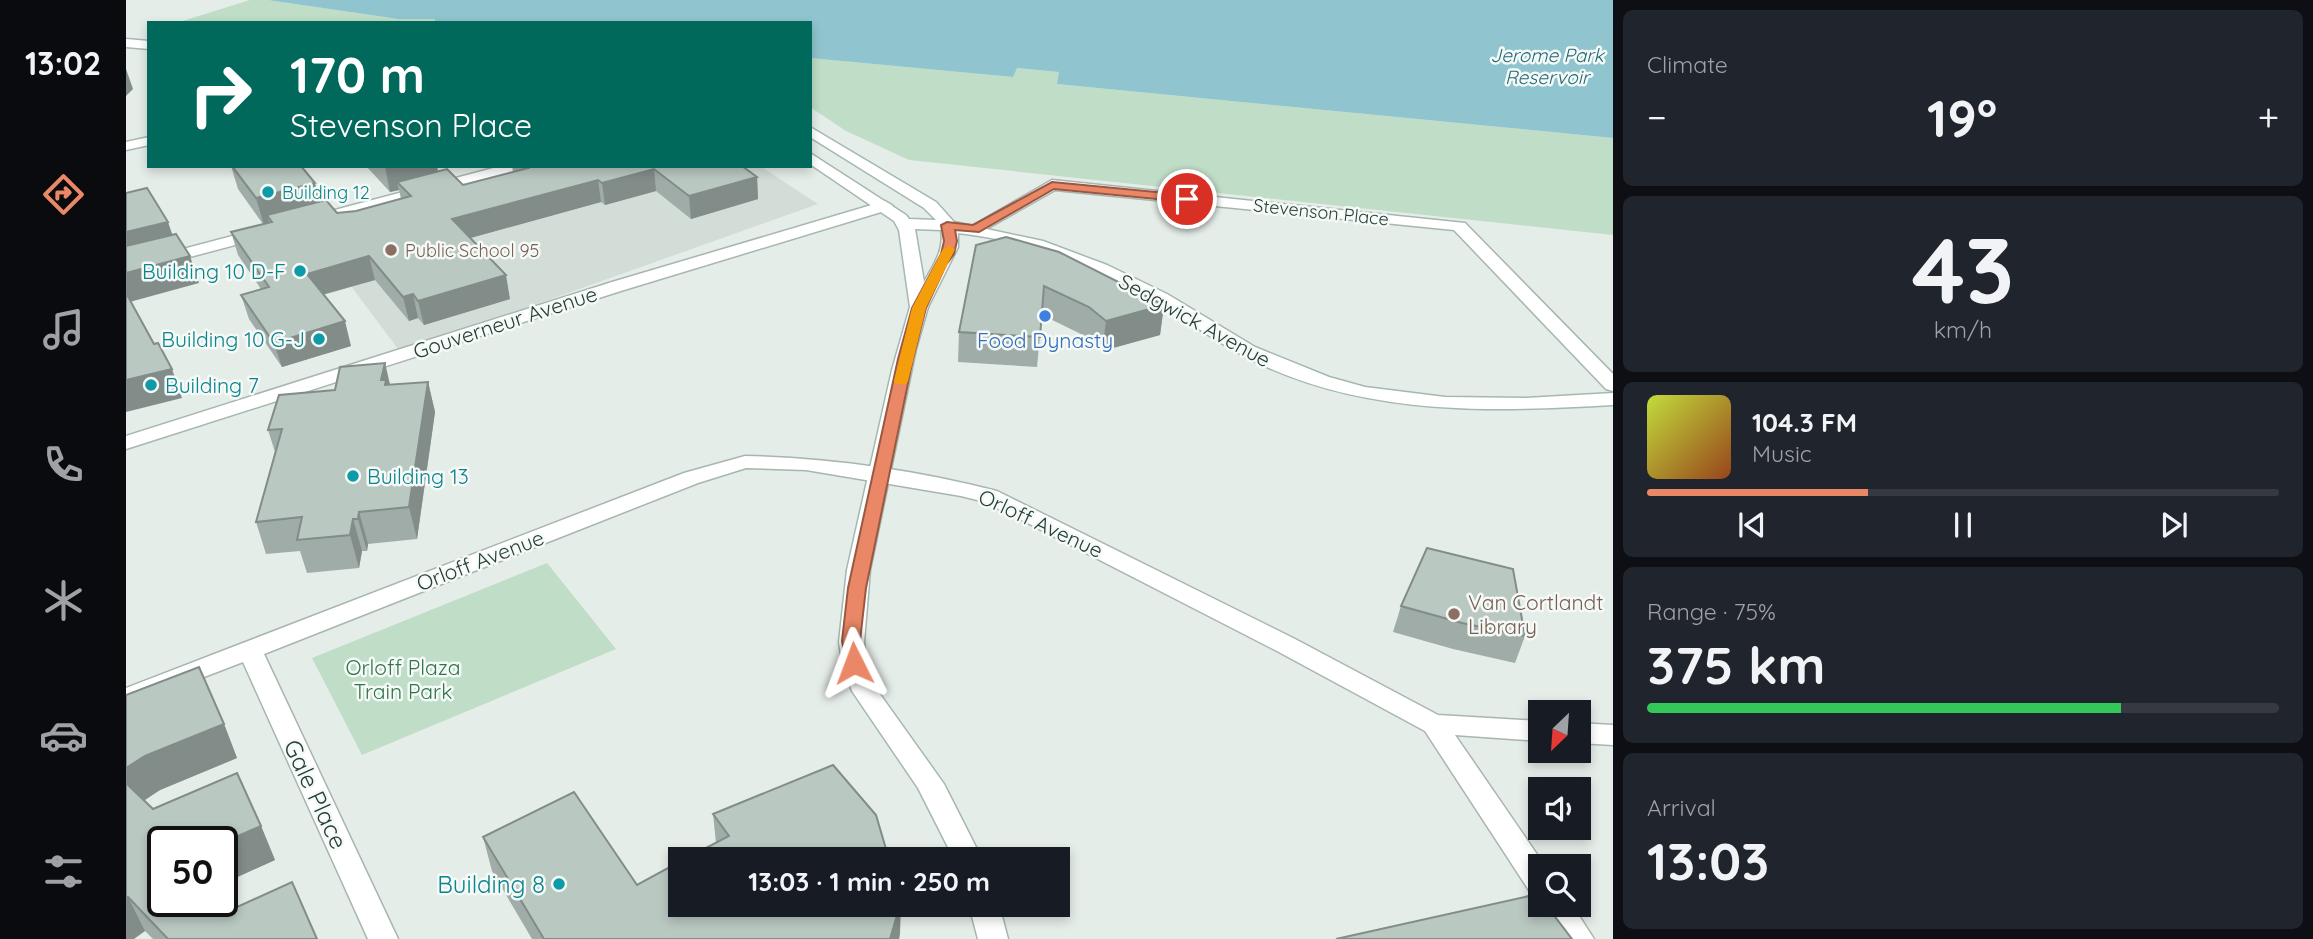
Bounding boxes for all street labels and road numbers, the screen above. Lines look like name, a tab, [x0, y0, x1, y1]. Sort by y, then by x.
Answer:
street label: Stevenson Place	[1252, 193, 1390, 231]
street label: Sedgwick Avenue	[1115, 268, 1275, 372]
street label: Gouverneur Avenue	[410, 280, 600, 364]
street label: Orloff Avenue	[975, 483, 1107, 563]
street label: Orloff Avenue	[413, 524, 547, 596]
street label: Gale Place	[278, 735, 354, 853]

